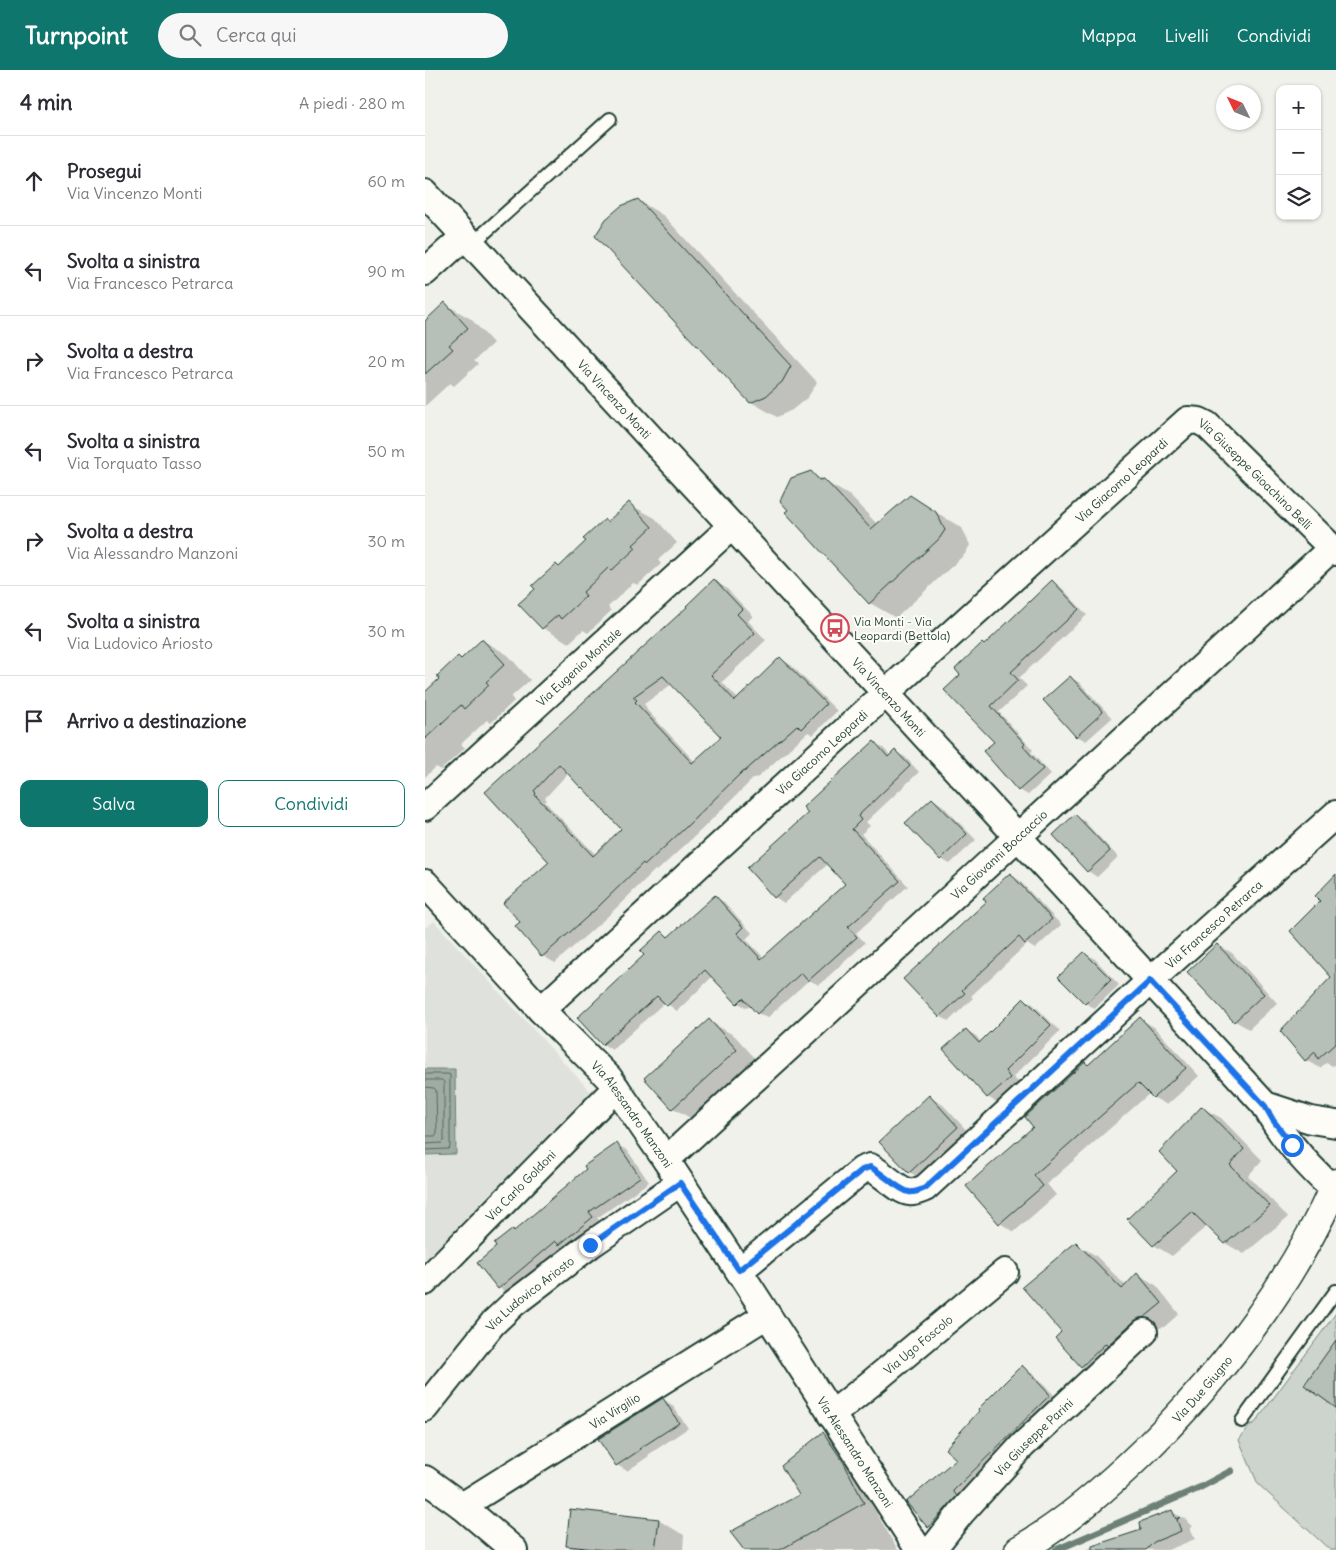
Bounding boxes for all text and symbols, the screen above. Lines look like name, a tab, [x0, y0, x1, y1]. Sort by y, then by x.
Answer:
search box	[158, 13, 508, 58]
text: Turnpoint	[25, 20, 128, 50]
icon: search	[176, 21, 204, 49]
text: Cerca qui	[216, 23, 296, 47]
text: Mappa	[1081, 24, 1136, 47]
text: Livelli	[1164, 24, 1209, 47]
text: Condividi	[1237, 24, 1311, 47]
north arrow	[1216, 85, 1261, 130]
map controls	[1276, 85, 1321, 220]
button: +	[1276, 85, 1321, 130]
text: 4 min	[20, 89, 72, 116]
text: A piedi · 280 m	[299, 93, 405, 113]
button: −	[1276, 130, 1321, 175]
text: Prosegui	[67, 159, 142, 183]
icon: ahead	[20, 167, 48, 195]
text: 60 m	[367, 171, 405, 191]
button: layers	[1276, 175, 1321, 220]
text: Via Vincenzo Monti	[67, 183, 202, 203]
text: Svolta a sinistra	[67, 249, 200, 273]
icon: left	[20, 257, 48, 285]
text: 90 m	[367, 261, 405, 281]
text: Via Francesco Petrarca	[67, 273, 233, 293]
text: Svolta a destra	[67, 339, 193, 363]
icon: right	[20, 347, 48, 375]
text: 20 m	[368, 351, 405, 371]
street label: Via Vincenzo Monti	[575, 356, 655, 441]
text: Via Francesco Petrarca	[67, 363, 233, 383]
street label: Via Giuseppe Gioachino Belli	[1196, 415, 1315, 532]
text: Svolta a sinistra	[67, 429, 200, 453]
street label: Via Giacomo Leopardi	[1072, 435, 1171, 525]
icon: left	[20, 437, 48, 465]
text: 50 m	[367, 441, 405, 461]
text: Via Torquato Tasso	[67, 453, 202, 473]
text: Svolta a destra	[67, 519, 193, 543]
icon: right	[20, 527, 48, 555]
text: 30 m	[368, 531, 405, 551]
text: Via Alessandro Manzoni	[67, 543, 238, 563]
text: Svolta a sinistra	[67, 609, 200, 633]
bus stop icon: Via Monti - Via Leopardi (Bettola)	[820, 613, 850, 643]
place label: Via Monti - Via Leopardi (Bettola)	[854, 614, 950, 643]
icon: left	[20, 617, 48, 645]
text: 30 m	[368, 621, 405, 641]
street label: Via Eugenio Montale	[533, 624, 624, 709]
text: Via Ludovico Ariosto	[67, 633, 213, 653]
street label: Via Vincenzo Monti	[849, 654, 929, 739]
icon: arrive	[20, 707, 48, 735]
street label: Via Giacomo Leopardi	[773, 707, 870, 798]
text: Arrivo a destinazione	[67, 709, 246, 733]
button: Salva	[20, 780, 208, 827]
button: Condividi	[218, 780, 405, 827]
street label: Via Giovanni Boccaccio	[948, 806, 1050, 902]
street label: Via Francesco Petrarca	[1162, 877, 1265, 971]
street label: Via Alessandro Manzoni	[589, 1058, 676, 1170]
route start	[1281, 1134, 1304, 1157]
street label: Via Carlo Goldoni	[482, 1147, 559, 1224]
route end	[579, 1234, 602, 1257]
street label: Via Ludovico Ariosto	[482, 1253, 577, 1334]
street label: Via Ugo Foscolo	[880, 1311, 956, 1377]
street label: Via Due Giugno	[1169, 1352, 1235, 1425]
street label: Via Virgilio	[587, 1389, 643, 1432]
street label: Via Alessandro Manzoni	[814, 1394, 897, 1510]
street label: Via Giuseppe Parini	[991, 1395, 1076, 1479]

